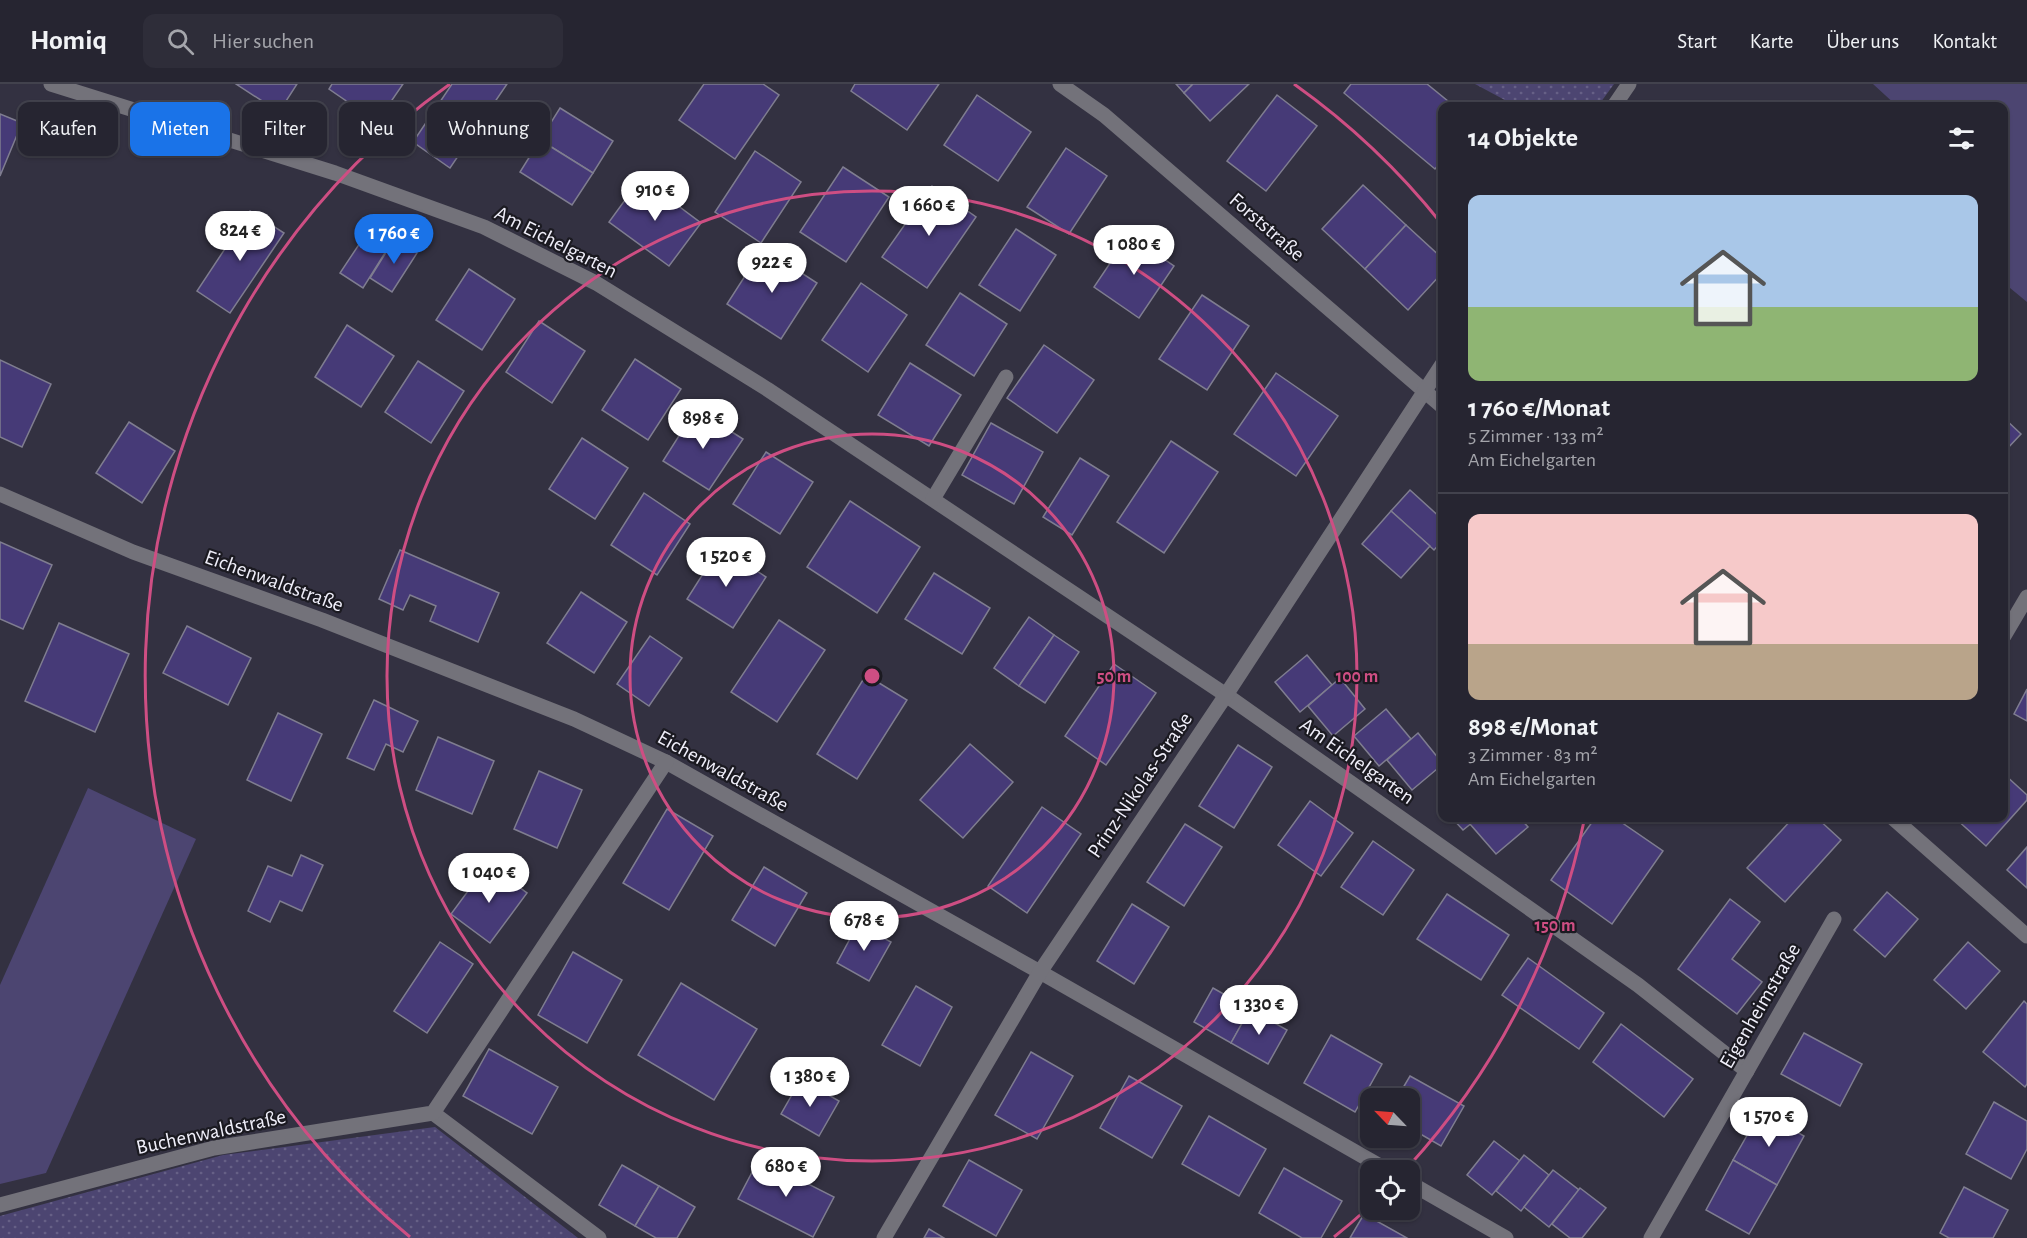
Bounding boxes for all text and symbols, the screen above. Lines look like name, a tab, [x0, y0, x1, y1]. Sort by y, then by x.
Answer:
search box	[143, 14, 563, 68]
icon: search	[164, 25, 197, 58]
text: Homiq	[30, 27, 107, 55]
text: Hier suchen	[212, 30, 314, 52]
text: Start	[1677, 31, 1717, 52]
text: Karte	[1750, 31, 1793, 52]
text: Über uns	[1826, 31, 1899, 52]
text: Kontakt	[1932, 31, 1997, 52]
chip: Kaufen	[18, 102, 118, 156]
chip: Mieten	[130, 102, 230, 156]
chip: Filter	[242, 102, 327, 156]
chip: Neu	[339, 102, 415, 156]
chip: Wohnung	[427, 102, 550, 156]
icon: filters	[1945, 122, 1978, 155]
text: 14 Objekte	[1468, 125, 1578, 151]
pin: 910 €	[613, 171, 697, 222]
text: 910 €	[635, 180, 675, 200]
pin: 1 660 €	[874, 186, 984, 237]
street label: Forststraße	[1225, 189, 1309, 265]
text: 1 660 €	[903, 195, 955, 215]
street label: Am Eichelgarten	[491, 202, 621, 282]
pin: 824 €	[198, 211, 282, 262]
pin: 1 760 €	[339, 214, 449, 265]
text: 824 €	[219, 220, 261, 240]
text: 1 760 €	[368, 223, 420, 243]
pin: 1 080 €	[1079, 225, 1189, 276]
text: 1 080 €	[1107, 234, 1161, 254]
icon: home	[1669, 234, 1777, 342]
pin: 922 €	[730, 243, 814, 294]
text: 922 €	[752, 252, 792, 272]
text: 1 760 €/Monat	[1468, 395, 1610, 421]
pin: 898 €	[661, 399, 745, 450]
text: 898 €	[682, 408, 724, 428]
text: 5 Zimmer · 133 m²	[1468, 426, 1603, 446]
text: Am Eichelgarten	[1468, 450, 1596, 470]
pin: 1 520 €	[671, 537, 781, 588]
street label: Eichenwaldstraße	[202, 546, 346, 616]
text: 1 520 €	[700, 546, 752, 566]
icon: home	[1669, 553, 1777, 661]
centre of rings	[862, 666, 882, 686]
text: 50 m	[1097, 668, 1131, 686]
text: 100 m	[1336, 668, 1378, 686]
street label: Prinz-Nikolas-Straße	[1084, 709, 1196, 861]
street label: Am Eichelgarten	[1296, 714, 1418, 808]
text: 898 €/Monat	[1468, 714, 1598, 740]
street label: Eichenwaldstraße	[654, 726, 792, 816]
text: 3 Zimmer · 83 m²	[1468, 745, 1598, 765]
text: Am Eichelgarten	[1468, 769, 1596, 789]
pin: 1 040 €	[434, 853, 544, 904]
text: 1 040 €	[462, 862, 516, 882]
pin: 678 €	[822, 901, 906, 952]
text: 678 €	[844, 910, 884, 930]
text: 150 m	[1535, 917, 1575, 935]
street label: Eigenheimstraße	[1716, 940, 1804, 1072]
pin: 1 330 €	[1204, 985, 1314, 1036]
text: 1 330 €	[1234, 994, 1284, 1014]
pin: 1 380 €	[755, 1057, 865, 1108]
text: 1 380 €	[784, 1066, 836, 1086]
north arrow	[1360, 1088, 1420, 1148]
map controls	[1360, 1088, 1420, 1220]
pin: 1 570 €	[1714, 1097, 1824, 1148]
street label: Buchenwaldstraße	[134, 1106, 288, 1158]
text: 1 570 €	[1744, 1106, 1794, 1126]
pin: 680 €	[744, 1147, 828, 1198]
text: 680 €	[765, 1156, 807, 1176]
button: locate	[1360, 1160, 1420, 1220]

